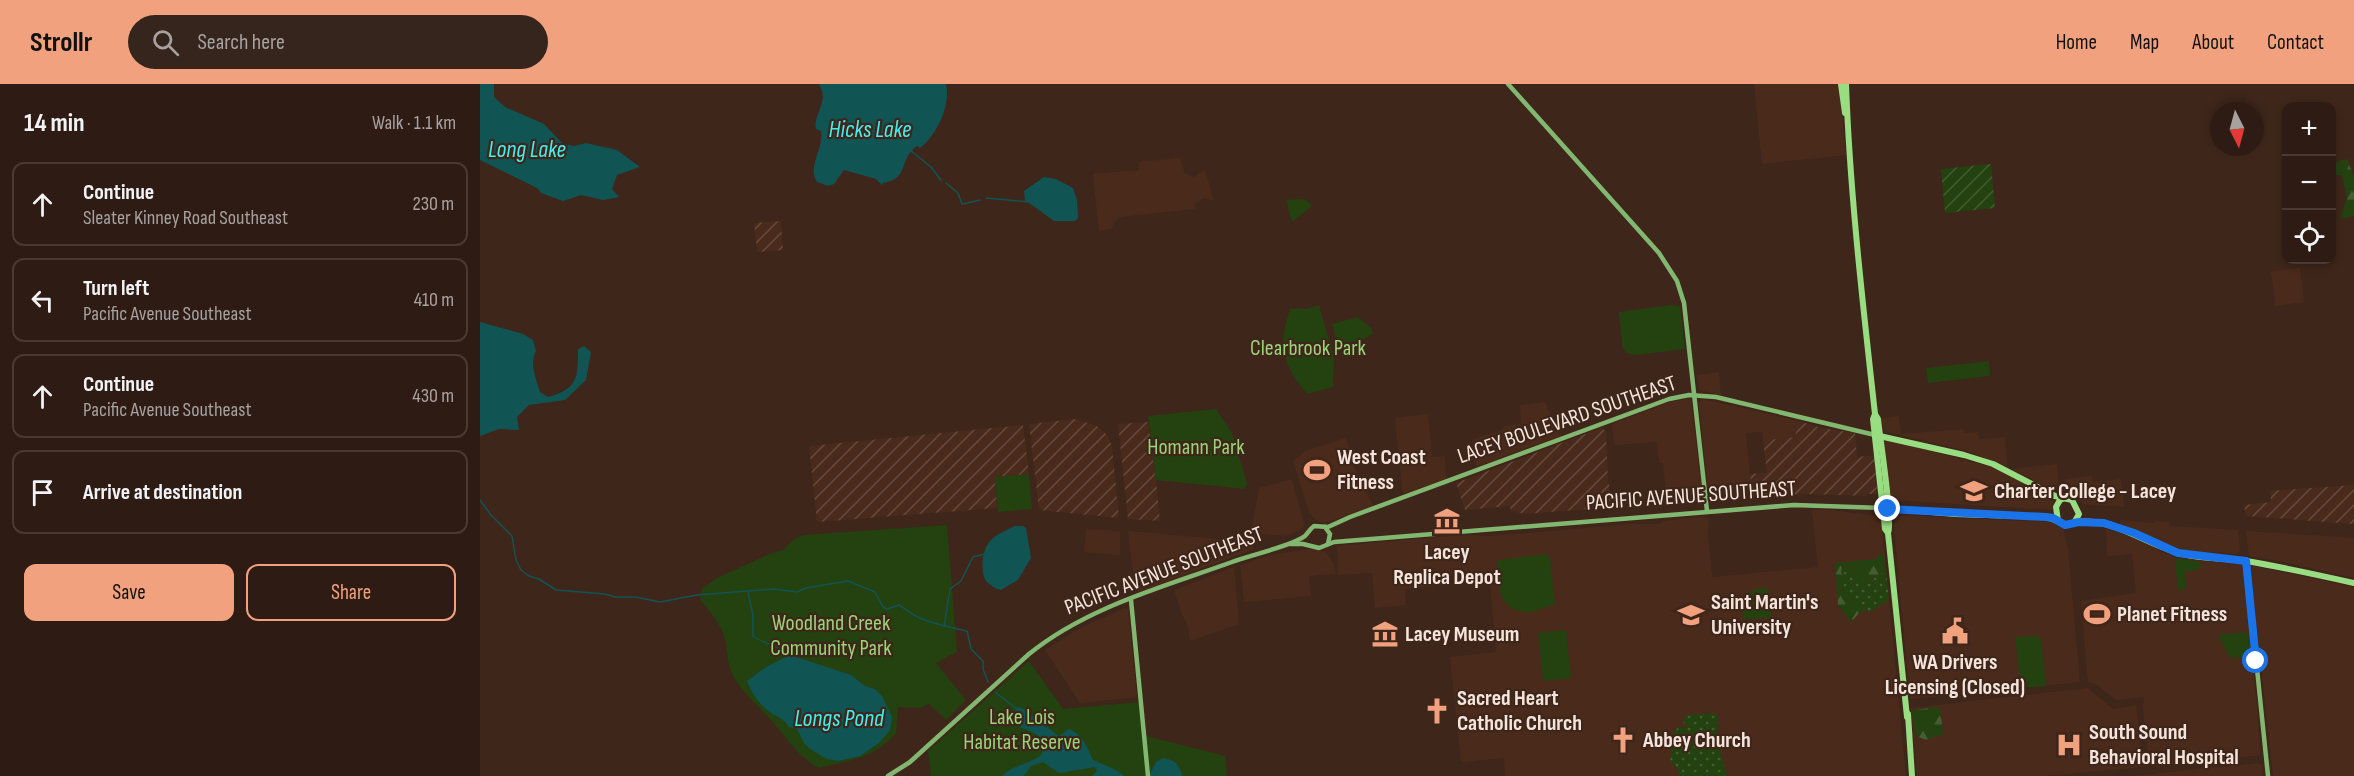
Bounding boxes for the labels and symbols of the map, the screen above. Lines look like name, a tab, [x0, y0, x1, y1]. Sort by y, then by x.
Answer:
north arrow	[2210, 102, 2264, 156]
water label: Hicks Lake	[829, 115, 911, 144]
water label: Long Lake	[488, 135, 566, 164]
park label: Clearbrook Park	[1250, 335, 1367, 362]
street label: LACEY BOULEVARD SOUTHEAST	[1454, 370, 1680, 470]
park label: Homann Park	[1147, 434, 1245, 461]
place label: West Coast Fitness	[1337, 444, 1426, 496]
sports icon: West Coast Fitness	[1302, 455, 1332, 485]
street label: PACIFIC AVENUE SOUTHEAST	[1585, 475, 1797, 517]
school or university icon: Charter College - Lacey	[1959, 476, 1989, 506]
place label: Charter College - Lacey	[1994, 478, 2176, 505]
route end	[1874, 495, 1900, 521]
museum icon: Lacey Replica Depot	[1432, 506, 1462, 536]
street label: PACIFIC AVENUE SOUTHEAST	[1061, 521, 1267, 621]
place label: Lacey Replica Depot	[1393, 539, 1501, 591]
place label: Saint Martin's University	[1711, 589, 1818, 641]
sports icon: Planet Fitness	[2082, 599, 2112, 629]
school or university icon: Saint Martin's University	[1676, 600, 1706, 630]
place label: Planet Fitness	[2117, 601, 2227, 628]
park label: Woodland Creek Community Park	[770, 610, 892, 662]
public building icon: WA Drivers Licensing (Closed)	[1940, 616, 1970, 646]
museum icon: Lacey Museum	[1370, 619, 1400, 649]
place label: Lacey Museum	[1405, 621, 1519, 648]
route start	[2242, 647, 2268, 673]
place label: WA Drivers Licensing (Closed)	[1885, 649, 2025, 701]
place label: Sacred Heart Catholic Church	[1457, 685, 1582, 737]
church icon: Sacred Heart Catholic Church	[1422, 696, 1452, 726]
water label: Longs Pond	[794, 704, 885, 733]
park label: Lake Lois Habitat Reserve	[963, 704, 1081, 756]
place label: South Sound Behavioral Hospital	[2089, 719, 2239, 771]
church icon: Abbey Church	[1608, 725, 1638, 755]
place label: Abbey Church	[1642, 727, 1751, 754]
hospital icon: South Sound Behavioral Hospital	[2054, 730, 2084, 760]

